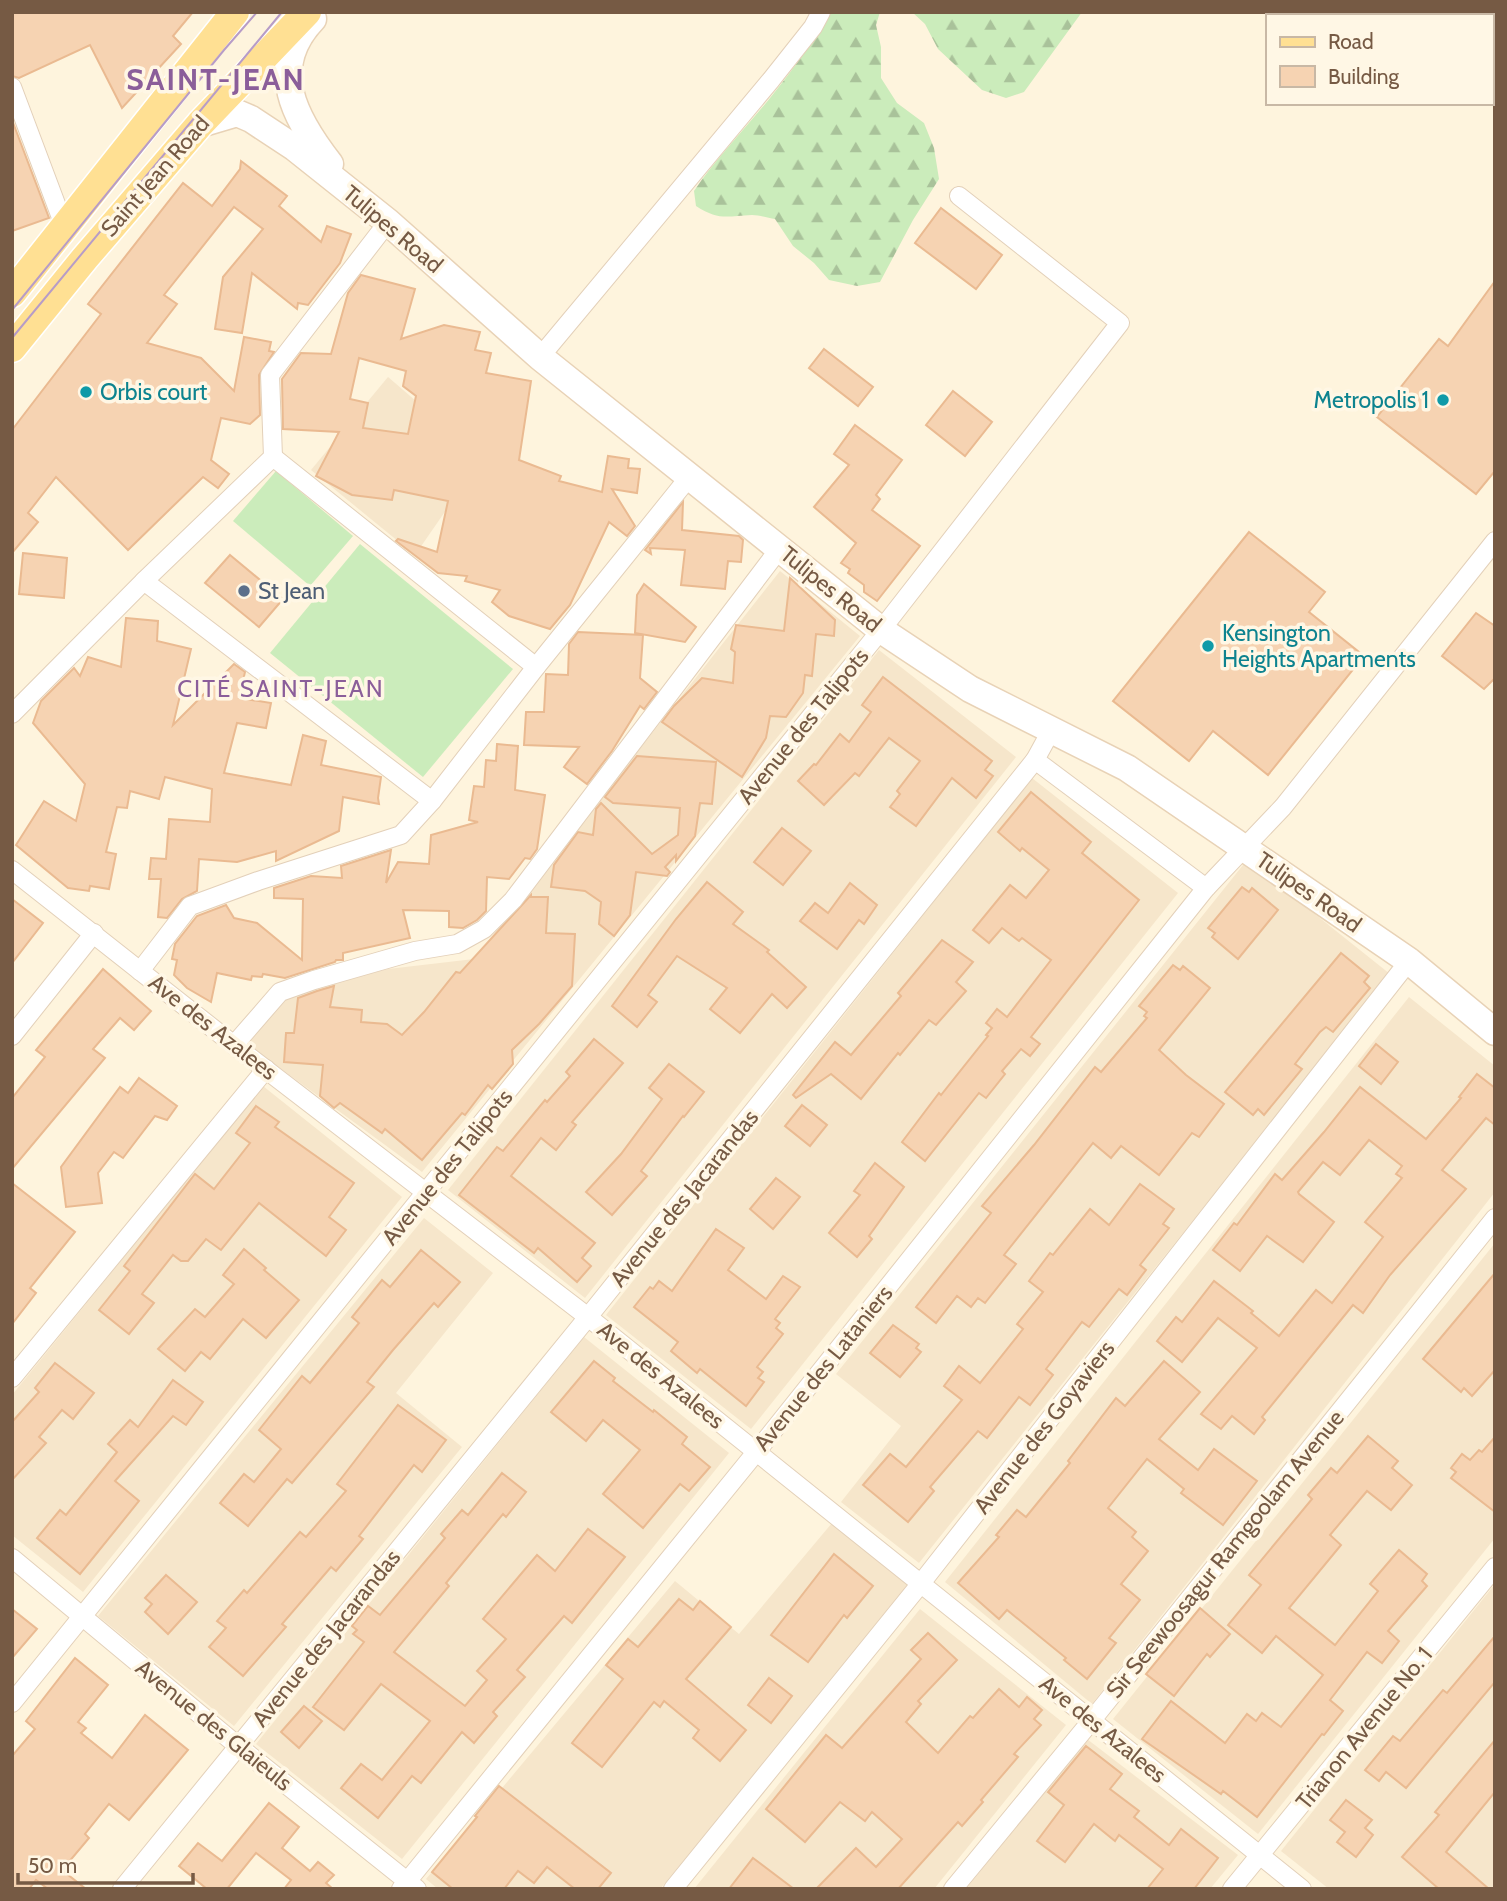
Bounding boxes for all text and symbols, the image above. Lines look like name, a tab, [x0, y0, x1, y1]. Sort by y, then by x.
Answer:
legend	[1266, 14, 1493, 105]
text: Road	[1328, 29, 1374, 54]
district label: SAINT-JEAN	[126, 61, 306, 98]
text: Building	[1328, 64, 1400, 89]
street label: Saint Jean Road	[95, 110, 215, 242]
street label: Tulipes Road	[337, 179, 449, 279]
place label: Orbis court	[100, 378, 207, 406]
marker: Orbis court	[78, 384, 94, 400]
place label: Metropolis 1	[1313, 386, 1429, 414]
marker: Metropolis 1	[1435, 392, 1451, 408]
street label: Tulipes Road	[775, 540, 887, 638]
place label: St Jean	[258, 577, 325, 605]
marker: St Jean	[236, 583, 252, 599]
place label: Kensington Heights Apartments	[1222, 619, 1416, 673]
marker: Kensington Heights Apartments	[1200, 638, 1216, 654]
street label: Avenue des Talipots	[732, 643, 874, 809]
district label: CITÉ SAINT-JEAN	[177, 674, 385, 703]
street label: Tulipes Road	[1251, 846, 1367, 938]
street label: Ave des Azalees	[143, 968, 283, 1086]
street label: Avenue des Talipots	[376, 1084, 518, 1250]
street label: Avenue des Jacarandas	[604, 1104, 764, 1292]
street label: Avenue des Lataniers	[748, 1280, 898, 1456]
street label: Ave des Azalees	[592, 1315, 730, 1435]
street label: Avenue des Goyaviers	[968, 1335, 1120, 1519]
street label: Sir Seewoosagur Ramgoolam Avenue	[1100, 1404, 1350, 1704]
street label: Avenue des Jacarandas	[246, 1544, 406, 1732]
street label: Trianon Avenue No. 1	[1290, 1641, 1438, 1815]
street label: Avenue des Glaieuls	[130, 1653, 298, 1797]
street label: Ave des Azalees	[1034, 1669, 1172, 1789]
scale bar	[18, 1842, 192, 1886]
text: 50 m	[28, 1853, 77, 1878]

